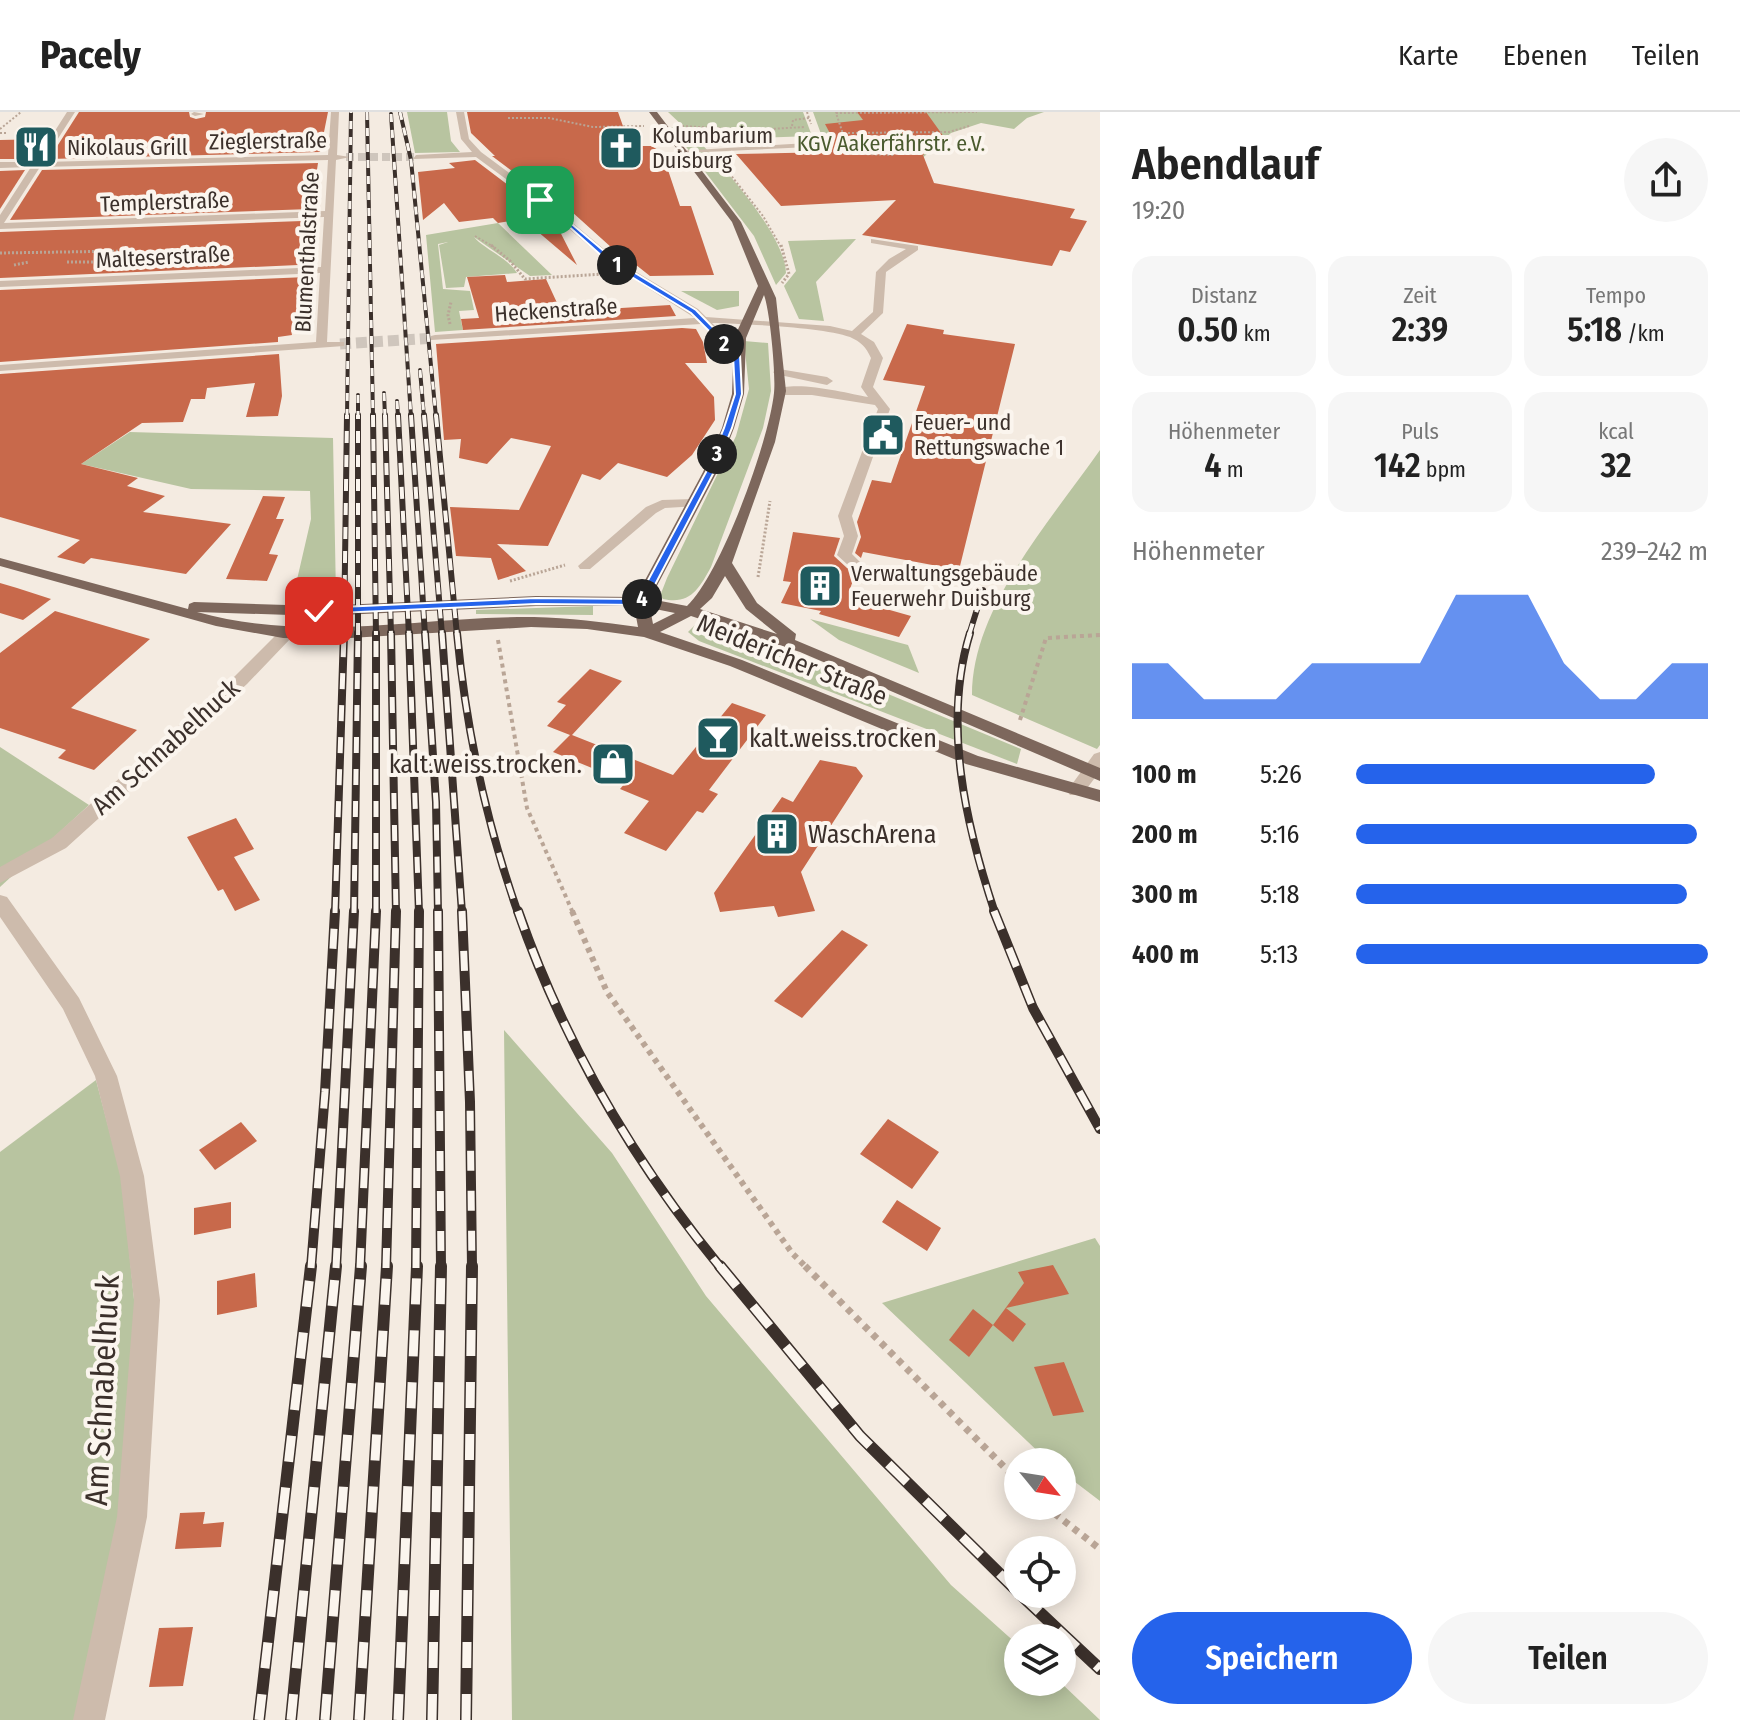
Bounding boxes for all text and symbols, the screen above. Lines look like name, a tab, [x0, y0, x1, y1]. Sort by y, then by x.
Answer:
text: Pacely	[40, 32, 141, 78]
text: Karte	[1398, 39, 1459, 72]
text: Ebenen	[1503, 39, 1588, 72]
text: Teilen	[1632, 39, 1700, 72]
place label: Kolumbarium Duisburg	[652, 122, 773, 174]
restaurant icon: Nikolaus Grill	[12, 123, 60, 171]
church icon: Kolumbarium Duisburg	[597, 124, 645, 172]
street label: Zieglerstraße	[209, 126, 327, 156]
park label: KGV Aakerfährstr. e.V.	[797, 130, 985, 157]
place label: Nikolaus Grill	[67, 134, 188, 161]
text: Abendlauf	[1132, 138, 1319, 191]
button: share	[1624, 138, 1708, 222]
pin	[506, 166, 574, 234]
street label: Blumenthalstraße	[289, 171, 325, 333]
icon: arrive	[518, 178, 562, 222]
street label: Templerstraße	[100, 186, 230, 218]
text: 19:20	[1132, 195, 1185, 226]
street label: Malteserstraße	[95, 240, 231, 274]
pin: 1	[597, 245, 637, 285]
text: 1	[612, 251, 622, 278]
text: Distanz	[1191, 282, 1257, 309]
text: Zeit	[1403, 282, 1437, 309]
text: Tempo	[1586, 282, 1646, 309]
street label: Heckenstraße	[494, 292, 618, 328]
text: 0.50	[1177, 309, 1238, 350]
text: 2:39	[1392, 309, 1448, 350]
text: 5:18	[1567, 309, 1622, 350]
text: km	[1238, 320, 1271, 347]
text: /km	[1622, 320, 1665, 347]
pin: 2	[704, 324, 744, 364]
text: 2	[719, 330, 729, 357]
place label: Feuer- und Rettungswache 1	[914, 409, 1064, 461]
public building icon: Feuer- und Rettungswache 1	[859, 411, 907, 459]
text: Höhenmeter	[1168, 418, 1280, 445]
text: Puls	[1401, 418, 1439, 445]
text: kcal	[1598, 418, 1634, 445]
pin: 3	[697, 434, 737, 474]
text: 3	[712, 440, 722, 467]
text: 4	[1204, 445, 1222, 486]
text: 142	[1374, 445, 1421, 486]
text: 32	[1600, 445, 1632, 486]
text: m	[1222, 456, 1244, 483]
text: bpm	[1421, 456, 1466, 483]
text: Höhenmeter	[1132, 536, 1265, 567]
text: 239–242 m	[1601, 536, 1708, 567]
place label: Verwaltungsgebäude Feuerwehr Duisburg	[851, 560, 1038, 612]
building icon: Verwaltungsgebäude Feuerwehr Duisburg	[796, 562, 844, 610]
pin	[285, 577, 353, 645]
pin: 4	[622, 579, 662, 619]
text: 4	[636, 585, 648, 612]
icon: check	[297, 589, 341, 633]
street label: Meidericher Straße	[692, 608, 892, 712]
street label: Am Schnabelhuck	[86, 672, 247, 821]
bar icon: kalt.weiss.trocken	[694, 714, 742, 762]
place label: kalt.weiss.trocken	[749, 723, 937, 754]
shop icon: kalt.weiss.trocken.	[589, 740, 637, 788]
place label: kalt.weiss.trocken.	[389, 749, 582, 780]
text: 100 m	[1132, 759, 1197, 790]
text: 5:26	[1260, 759, 1302, 790]
building icon: WaschArena	[753, 810, 801, 858]
place label: WaschArena	[808, 819, 937, 850]
text: 200 m	[1132, 819, 1198, 850]
text: 5:16	[1260, 819, 1299, 850]
text: 300 m	[1132, 879, 1198, 910]
text: 5:18	[1260, 879, 1300, 910]
text: 400 m	[1132, 939, 1199, 970]
text: 5:13	[1260, 939, 1298, 970]
street label: Am Schnabelhuck	[77, 1273, 127, 1507]
north arrow	[1004, 1448, 1076, 1520]
map controls	[1004, 1448, 1076, 1696]
button: locate	[1004, 1536, 1076, 1608]
button: Speichern	[1132, 1612, 1412, 1704]
button: Teilen	[1428, 1612, 1708, 1704]
button: layers	[1004, 1624, 1076, 1696]

